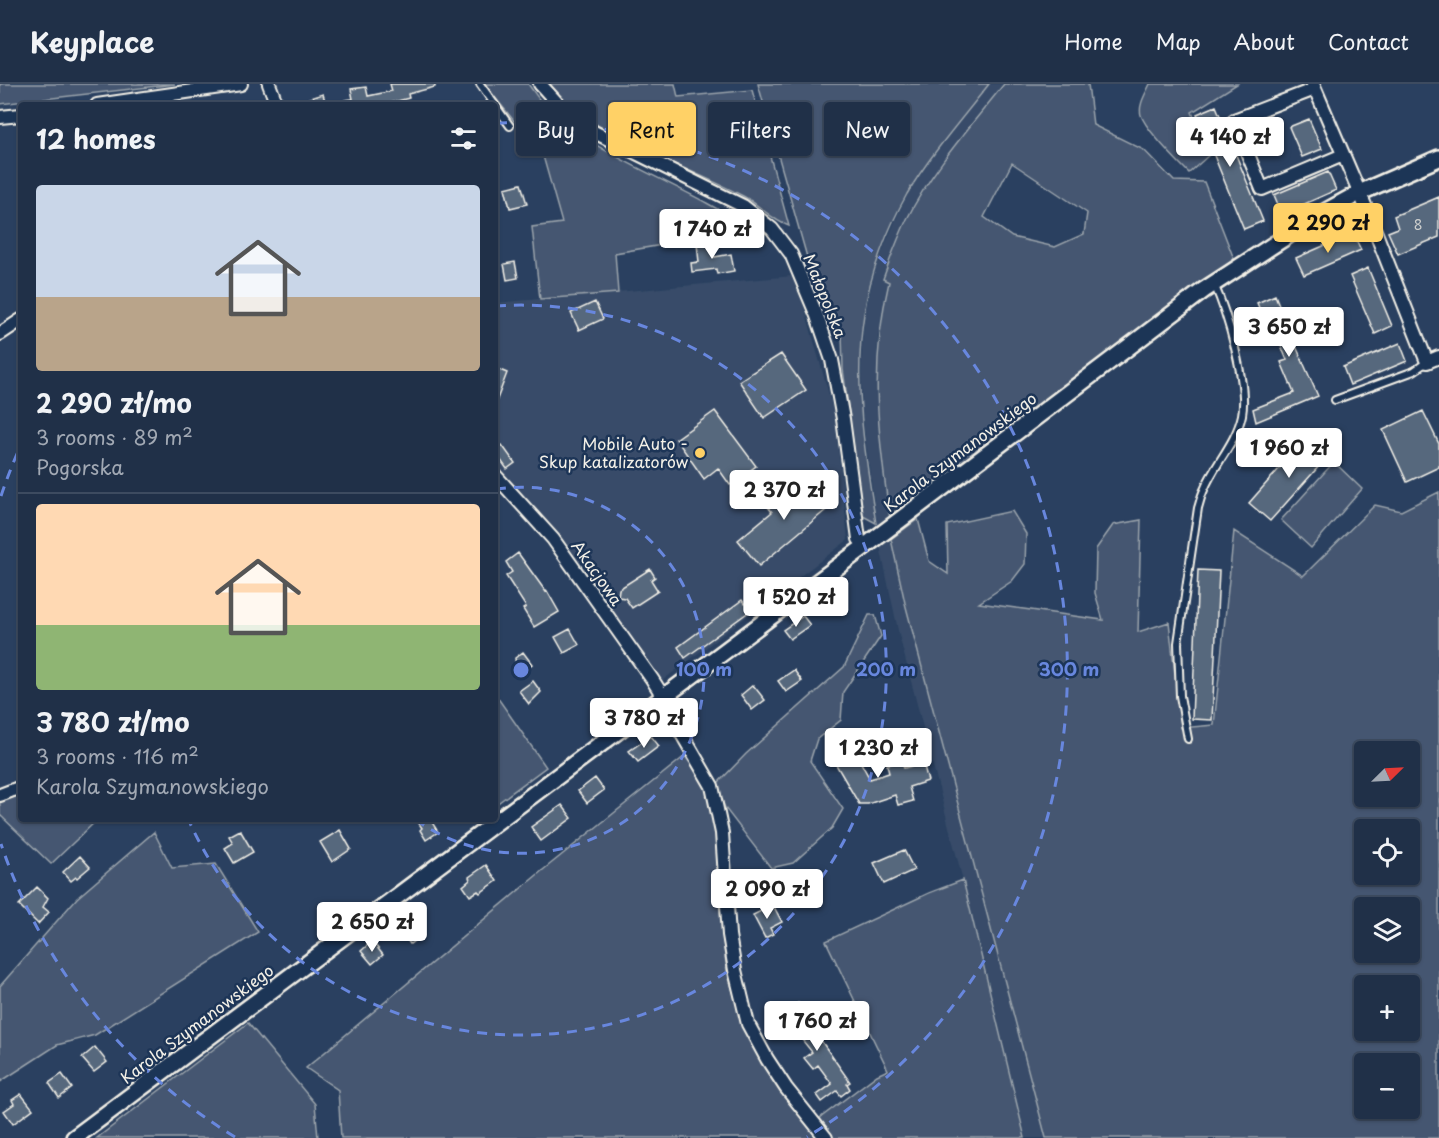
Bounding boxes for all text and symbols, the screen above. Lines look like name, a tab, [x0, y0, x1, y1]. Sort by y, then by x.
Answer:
text: Keyplace	[30, 20, 155, 63]
text: Home	[1064, 25, 1123, 57]
text: Map	[1156, 25, 1201, 57]
text: About	[1234, 25, 1295, 57]
text: Contact	[1328, 25, 1409, 57]
chip: Buy	[516, 102, 596, 156]
chip: Rent	[608, 102, 696, 156]
chip: Filters	[708, 102, 812, 156]
chip: New	[824, 102, 910, 156]
pin: 4 140 zł	[1168, 117, 1292, 168]
text: 12 homes	[36, 119, 156, 158]
text: 4 140 zł	[1190, 121, 1270, 151]
icon: filters	[447, 122, 480, 155]
pin: 2 290 zł	[1266, 203, 1390, 254]
text: 2 290 zł	[1287, 207, 1369, 237]
pin: 1 740 zł	[650, 209, 774, 260]
text: 1 740 zł	[673, 213, 751, 243]
house number: 8	[1414, 214, 1422, 235]
icon: home	[204, 224, 312, 332]
street label: Małopolska	[798, 250, 854, 341]
pin: 3 650 zł	[1227, 307, 1351, 358]
text: 3 650 zł	[1248, 311, 1330, 341]
text: 2 290 zł/mo	[36, 383, 192, 422]
street label: Karola Szymanowskiego	[878, 386, 1041, 517]
text: 3 rooms · 89 m²	[36, 422, 193, 452]
pin: 1 960 zł	[1227, 428, 1351, 479]
place label: Mobile Auto - Skup katalizatorów	[539, 431, 689, 473]
text: 1 960 zł	[1250, 432, 1328, 462]
marker: Mobile Auto - Skup katalizatorów	[693, 446, 707, 460]
text: Pogorska	[36, 452, 124, 482]
pin: 2 370 zł	[722, 470, 846, 521]
text: 2 370 zł	[744, 474, 824, 504]
street label: Akacjowa	[567, 535, 629, 610]
icon: home	[204, 543, 312, 651]
pin: 1 520 zł	[734, 577, 858, 628]
text: 1 520 zł	[757, 581, 835, 611]
text: 100 m	[676, 655, 732, 682]
text: 200 m	[856, 655, 916, 682]
text: 300 m	[1039, 655, 1099, 682]
centre of rings	[511, 660, 531, 680]
pin: 3 780 zł	[582, 698, 706, 749]
text: 3 780 zł/mo	[36, 702, 189, 741]
text: 3 780 zł	[604, 702, 684, 732]
pin: 1 230 zł	[816, 728, 940, 779]
text: 1 230 zł	[839, 732, 917, 762]
text: 3 rooms · 116 m²	[36, 741, 199, 771]
north arrow	[1354, 741, 1420, 807]
map controls	[1354, 741, 1420, 1119]
text: Karola Szymanowskiego	[36, 771, 269, 801]
button: locate	[1354, 819, 1420, 885]
pin: 2 090 zł	[705, 869, 829, 920]
text: 2 090 zł	[725, 873, 809, 903]
button: layers	[1354, 897, 1420, 963]
pin: 2 650 zł	[310, 902, 434, 953]
text: 2 650 zł	[331, 906, 413, 936]
street label: Karola Szymanowskiego	[115, 958, 278, 1089]
button: +	[1354, 975, 1420, 1041]
pin: 1 760 zł	[755, 1001, 879, 1052]
text: 1 760 zł	[778, 1005, 856, 1035]
button: −	[1354, 1053, 1420, 1119]

